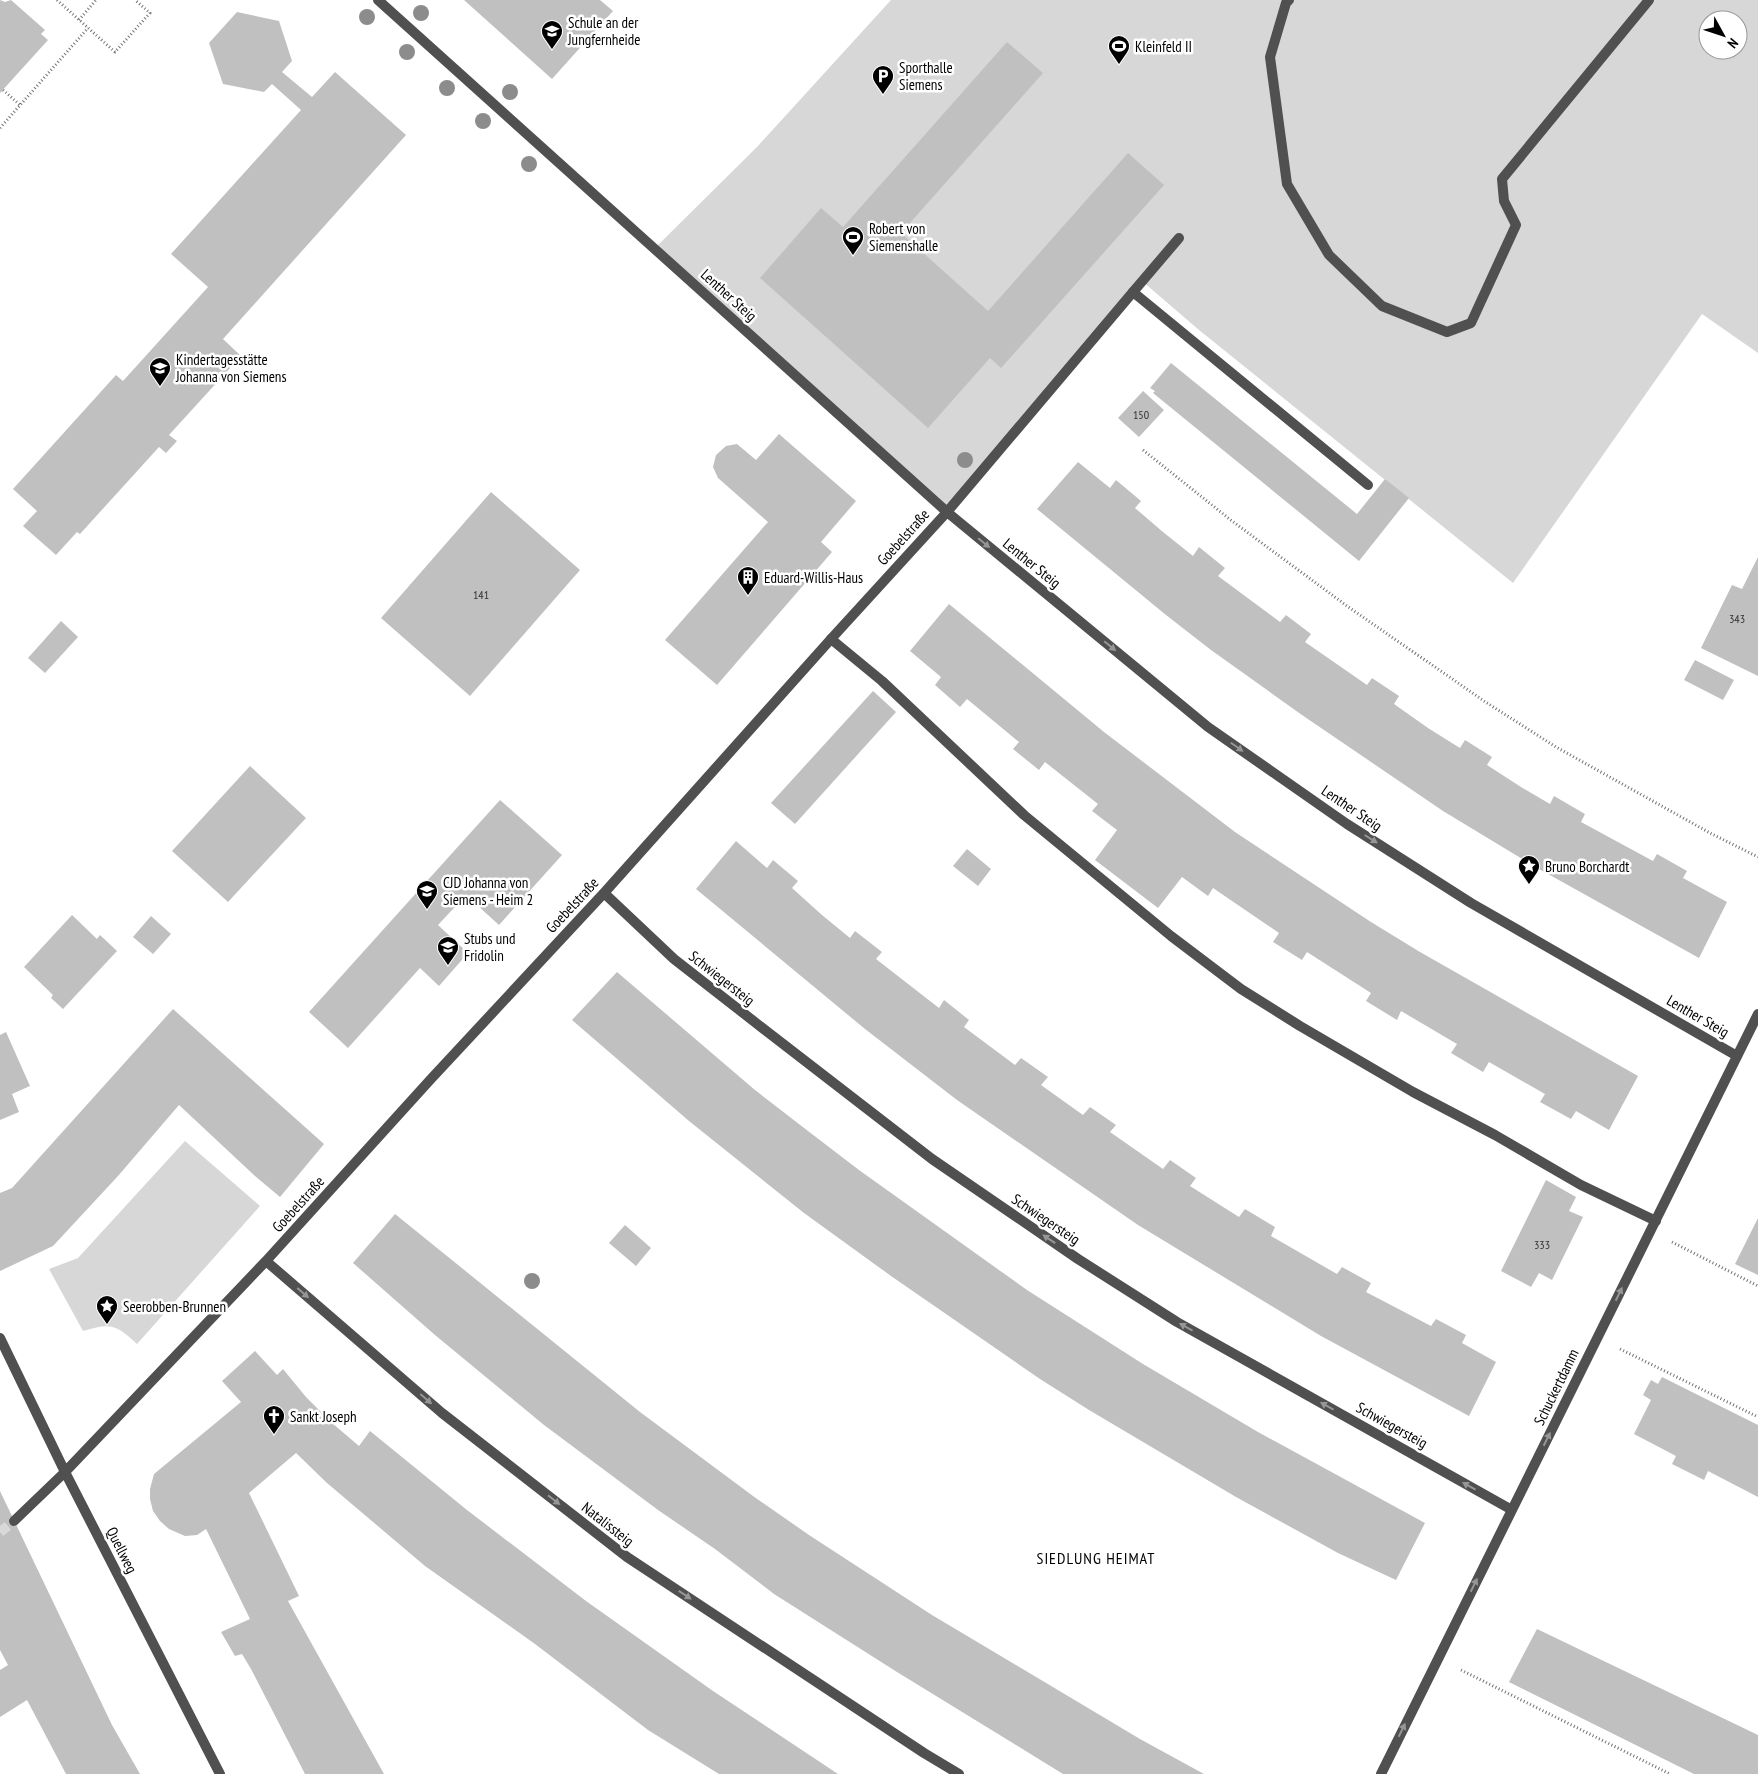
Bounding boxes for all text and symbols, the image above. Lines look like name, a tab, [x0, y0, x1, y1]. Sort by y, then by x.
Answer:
north arrow	[1698, 10, 1748, 60]
place label: Schule an der Jungfernheide	[567, 13, 641, 49]
school or university icon: Schule an der Jungfernheide	[540, 19, 564, 50]
sports icon: Kleinfeld II	[1107, 34, 1131, 65]
text: N	[1724, 35, 1742, 52]
place label: Kleinfeld II	[1135, 37, 1192, 56]
place label: Sporthalle Siemens	[899, 58, 953, 94]
parking icon: Sporthalle Siemens	[871, 64, 895, 95]
place label: Robert von Siemenshalle	[869, 219, 938, 255]
sports icon: Robert von Siemenshalle	[841, 225, 865, 256]
street label: Lenther Steig	[697, 265, 761, 325]
place label: Kindertagesstätte Johanna von Siemens	[175, 350, 287, 386]
school or university icon: Kindertagesstätte Johanna von Siemens	[148, 356, 172, 387]
house number: 150	[1133, 407, 1149, 422]
street label: Goebelstraße	[873, 505, 933, 569]
street label: Lenther Steig	[999, 534, 1065, 592]
one-way arrow	[978, 538, 991, 549]
building icon: Eduard-Willis-Haus	[736, 565, 760, 596]
place label: Eduard-Willis-Haus	[764, 568, 863, 587]
house number: 141	[473, 587, 489, 602]
house number: 343	[1729, 611, 1745, 626]
one-way arrow	[1103, 641, 1116, 652]
one-way arrow	[1230, 742, 1244, 752]
street label: Lenther Steig	[1318, 781, 1386, 835]
one-way arrow	[1364, 835, 1378, 844]
place icon: Bruno Borchardt	[1517, 854, 1541, 885]
place label: Bruno Borchardt	[1545, 857, 1629, 876]
place label: CJD Johanna von Siemens - Heim 2	[443, 873, 533, 909]
street label: Goebelstraße	[541, 873, 603, 937]
school or university icon: CJD Johanna von Siemens - Heim 2	[415, 879, 439, 910]
place label: Stubs und Fridolin	[464, 929, 515, 965]
school or university icon: Stubs und Fridolin	[436, 935, 460, 966]
street label: Schwiegersteig	[685, 946, 759, 1010]
street label: Lenther Steig	[1663, 991, 1733, 1041]
street label: Goebelstraße	[268, 1172, 328, 1236]
street label: Schwiegersteig	[1008, 1189, 1084, 1249]
one-way arrow	[1042, 1234, 1056, 1244]
house number: 333	[1534, 1237, 1550, 1252]
one-way arrow	[296, 1287, 308, 1299]
one-way arrow	[1615, 1287, 1623, 1301]
place icon: Seerobben-Brunnen	[95, 1294, 119, 1325]
place label: Seerobben-Brunnen	[123, 1297, 226, 1316]
one-way arrow	[1178, 1323, 1193, 1331]
street label: Schuckertdamm	[1529, 1346, 1583, 1428]
one-way arrow	[420, 1393, 433, 1404]
street label: Schwiegersteig	[1353, 1398, 1431, 1452]
one-way arrow	[1320, 1402, 1335, 1410]
church icon: Sankt Joseph	[262, 1404, 286, 1435]
place label: Sankt Joseph	[290, 1407, 357, 1426]
one-way arrow	[1543, 1432, 1551, 1446]
one-way arrow	[1462, 1482, 1476, 1490]
one-way arrow	[547, 1494, 560, 1505]
street label: Natalissteig	[578, 1498, 638, 1550]
street label: Quellweg	[102, 1524, 142, 1576]
district label: SIEDLUNG HEIMAT	[1037, 1548, 1155, 1568]
one-way arrow	[1470, 1578, 1478, 1592]
one-way arrow	[678, 1591, 691, 1600]
one-way arrow	[1398, 1723, 1406, 1737]

